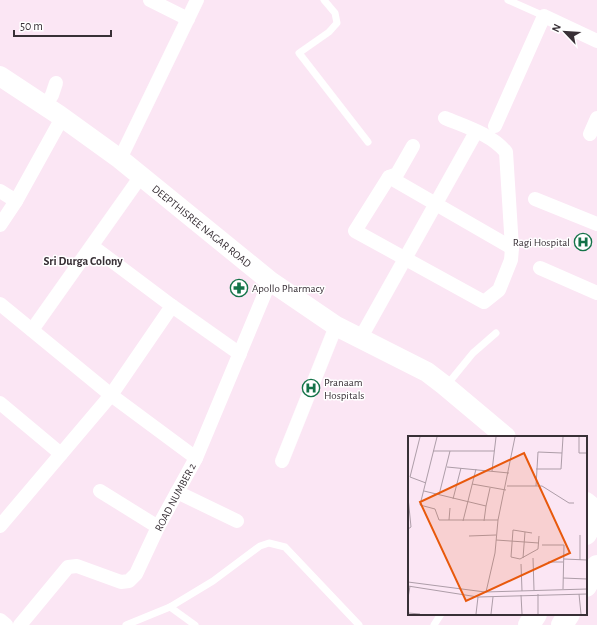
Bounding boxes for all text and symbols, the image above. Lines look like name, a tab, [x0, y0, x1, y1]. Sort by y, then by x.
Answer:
scale bar	[14, 12, 111, 38]
north arrow	[545, 12, 585, 52]
text: 50 m	[20, 20, 43, 32]
text: N	[550, 22, 563, 34]
street label: DEEPTHISREE NAGAR ROAD	[150, 183, 253, 270]
hospital icon: Ragi Hospital	[573, 232, 593, 252]
place label: Ragi Hospital	[513, 237, 570, 248]
district label: Sri Durga Colony	[43, 255, 123, 268]
pharmacy icon: Apollo Pharmacy	[229, 278, 249, 298]
place label: Apollo Pharmacy	[252, 283, 325, 294]
place label: Pranaam Hospitals	[324, 377, 364, 401]
hospital icon: Pranaam Hospitals	[301, 378, 321, 398]
inset map	[408, 436, 587, 615]
street label: ROAD NUMBER 2	[153, 461, 198, 533]

